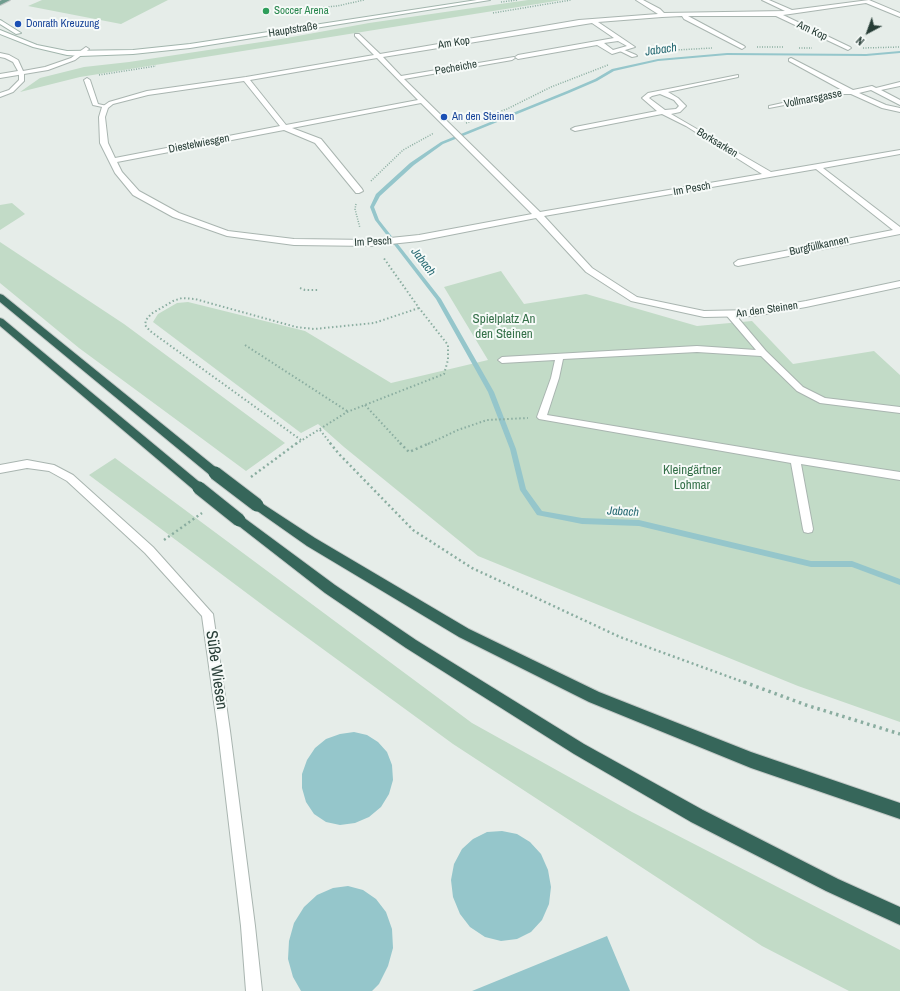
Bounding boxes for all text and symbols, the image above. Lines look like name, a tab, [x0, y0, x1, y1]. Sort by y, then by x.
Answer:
place label: Soccer Arena	[274, 4, 329, 18]
marker: Soccer Arena	[261, 6, 271, 16]
north arrow	[848, 12, 888, 52]
place label: Donrath Kreuzung	[26, 17, 99, 31]
street label: Am Kop	[795, 18, 829, 44]
marker: Donrath Kreuzung	[13, 19, 23, 29]
street label: Hauptstraße	[267, 20, 319, 40]
street label: Am Kop	[437, 34, 471, 52]
text: N	[853, 34, 867, 48]
water label: Jabach	[644, 41, 678, 59]
street label: Pecheiche	[434, 58, 478, 78]
street label: Vollmarsgasse	[783, 87, 843, 111]
place label: An den Steinen	[452, 110, 514, 124]
marker: An den Steinen	[439, 112, 449, 122]
street label: Borksarken	[694, 126, 740, 160]
street label: Diestelwiesgen	[167, 132, 231, 156]
street label: Im Pesch	[672, 179, 712, 199]
street label: Burgfüllkannen	[788, 233, 850, 259]
street label: Im Pesch	[354, 234, 392, 250]
water label: Jabach	[408, 245, 438, 279]
street label: An den Steinen	[735, 299, 799, 321]
park label: Spielplatz An den Steinen	[473, 312, 535, 343]
park label: Kleingärtner Lohmar	[663, 463, 721, 494]
water label: Jabach	[607, 504, 639, 520]
street label: Süße Wiesen	[201, 629, 231, 711]

